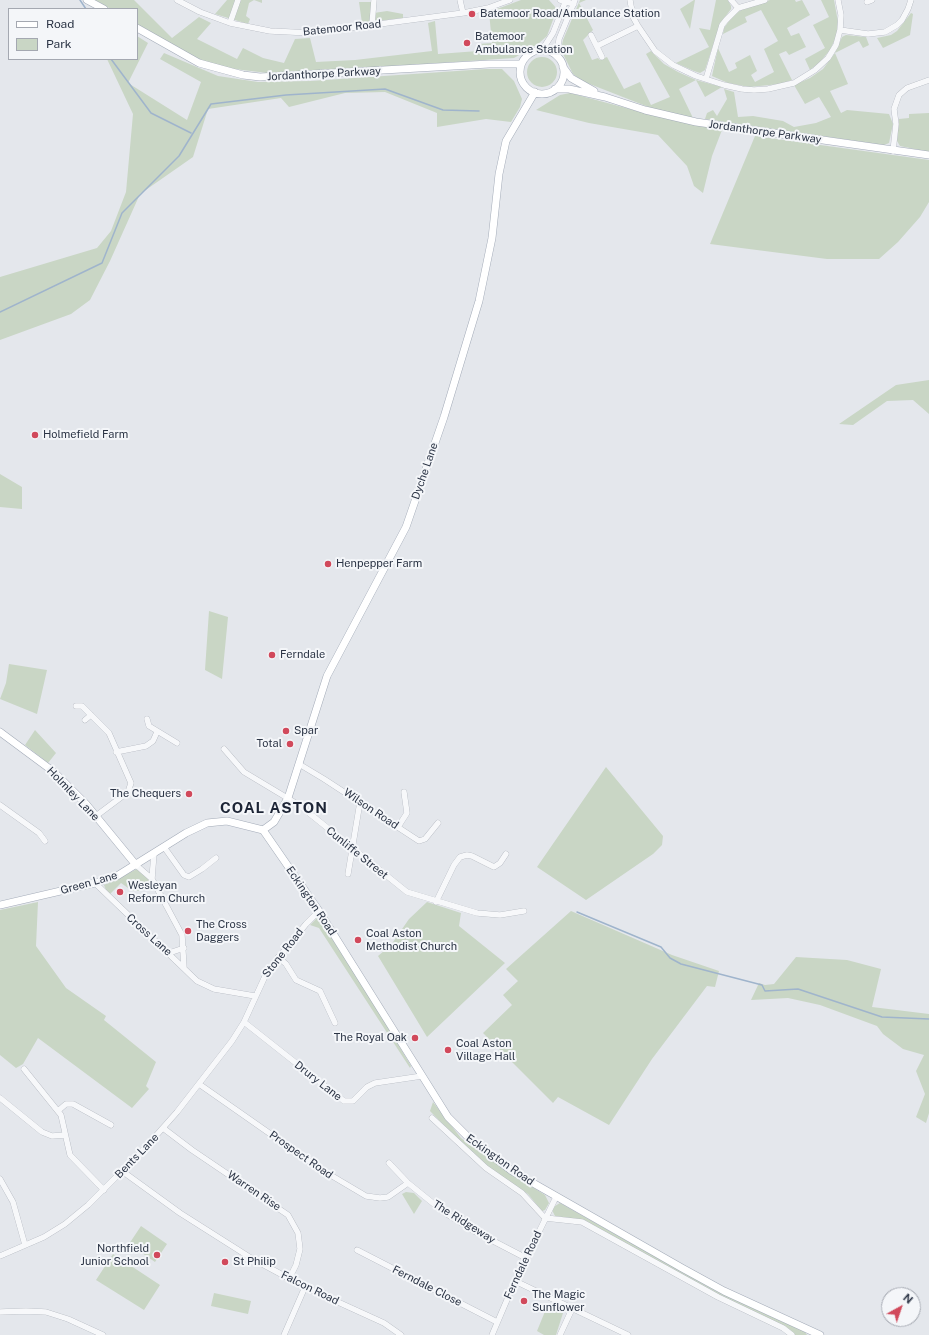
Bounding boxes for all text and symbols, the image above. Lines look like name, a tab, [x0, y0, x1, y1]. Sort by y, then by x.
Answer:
place label: Batemoor Road/Ambulance Station	[480, 7, 660, 21]
legend	[8, 8, 138, 60]
marker: Batemoor Road/Ambulance Station	[467, 9, 477, 19]
text: Road	[46, 17, 74, 31]
street label: Batemoor Road	[302, 17, 382, 39]
place label: Batemoor Ambulance Station	[475, 30, 573, 56]
text: Park	[46, 37, 72, 51]
marker: Batemoor Ambulance Station	[462, 38, 472, 48]
street label: Jordanthorpe Parkway	[267, 64, 381, 84]
street label: Jordanthorpe Parkway	[708, 118, 822, 146]
place label: Holmefield Farm	[43, 428, 128, 442]
marker: Holmefield Farm	[30, 430, 40, 440]
street label: Dyche Lane	[409, 441, 441, 501]
place label: Henpepper Farm	[336, 557, 422, 571]
marker: Henpepper Farm	[323, 559, 333, 569]
place label: Ferndale	[280, 648, 325, 662]
marker: Ferndale	[267, 650, 277, 660]
place label: Spar	[294, 724, 318, 738]
marker: Spar	[281, 726, 291, 736]
place label: Total	[257, 737, 282, 751]
marker: Total	[285, 739, 295, 749]
street label: Holmley Lane	[44, 764, 102, 824]
street label: Wilson Road	[341, 786, 401, 832]
place label: The Chequers	[110, 787, 181, 801]
marker: The Chequers	[184, 789, 194, 799]
district label: COAL ASTON	[220, 799, 328, 817]
street label: Cunliffe Street	[323, 824, 391, 882]
street label: Eckington Road	[283, 864, 339, 938]
street label: Green Lane	[59, 869, 119, 897]
place label: Wesleyan Reform Church	[128, 879, 205, 905]
marker: Wesleyan Reform Church	[115, 887, 125, 897]
street label: Cross Lane	[124, 911, 174, 959]
place label: The Cross Daggers	[196, 918, 247, 944]
marker: The Cross Daggers	[183, 926, 193, 936]
street label: Stone Road	[260, 926, 306, 980]
place label: Coal Aston Methodist Church	[366, 927, 457, 953]
marker: Coal Aston Methodist Church	[353, 935, 363, 945]
place label: The Royal Oak	[334, 1031, 407, 1045]
marker: The Royal Oak	[410, 1033, 420, 1043]
place label: Coal Aston Village Hall	[456, 1037, 515, 1063]
marker: Coal Aston Village Hall	[443, 1045, 453, 1055]
street label: Drury Lane	[292, 1058, 344, 1104]
street label: Prospect Road	[267, 1128, 335, 1182]
street label: Bents Lane	[112, 1131, 162, 1181]
street label: Eckington Road	[463, 1132, 537, 1188]
street label: Warren Rise	[225, 1168, 283, 1214]
street label: The Ridgeway	[430, 1197, 498, 1247]
street label: Ferndale Road	[501, 1229, 545, 1301]
place label: Northfield Junior School	[81, 1242, 149, 1268]
marker: Northfield Junior School	[152, 1250, 162, 1260]
place label: St Philip	[233, 1255, 276, 1269]
marker: St Philip	[220, 1257, 230, 1267]
street label: Ferndale Close	[390, 1263, 464, 1309]
street label: Falcon Road	[279, 1268, 341, 1308]
north arrow	[881, 1287, 921, 1327]
place label: The Magic Sunflower	[532, 1288, 585, 1314]
text: N	[901, 1291, 915, 1306]
marker: The Magic Sunflower	[519, 1296, 529, 1306]

